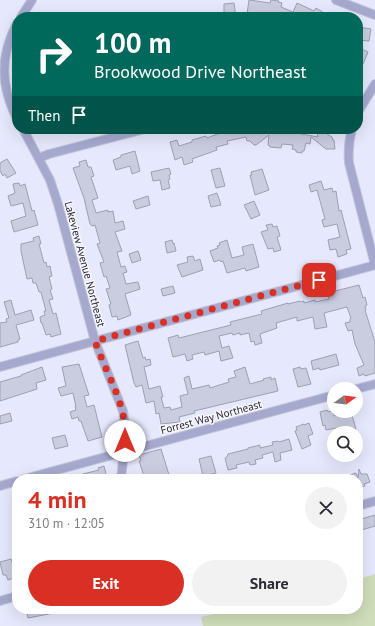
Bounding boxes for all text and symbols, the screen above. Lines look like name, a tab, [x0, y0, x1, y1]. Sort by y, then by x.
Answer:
text: 100 m	[94, 24, 171, 61]
icon: right	[28, 28, 80, 80]
text: Brookwood Drive Northeast	[94, 60, 307, 83]
icon: arrive	[68, 104, 90, 126]
text: Then	[28, 106, 60, 125]
street label: Lakeview Avenue Northeast	[62, 200, 109, 329]
pin	[302, 263, 336, 297]
icon: arrive	[308, 269, 330, 291]
north arrow	[327, 382, 363, 418]
map controls	[327, 382, 363, 462]
street label: Forrest Way Northeast	[159, 397, 263, 437]
position arrow	[104, 420, 146, 462]
button: search	[327, 426, 363, 462]
text: 4 min	[28, 484, 87, 515]
button: close	[305, 487, 347, 529]
text: 310 m · 12:05	[28, 515, 105, 532]
button: Exit	[28, 560, 184, 606]
button: Share	[192, 560, 347, 606]

